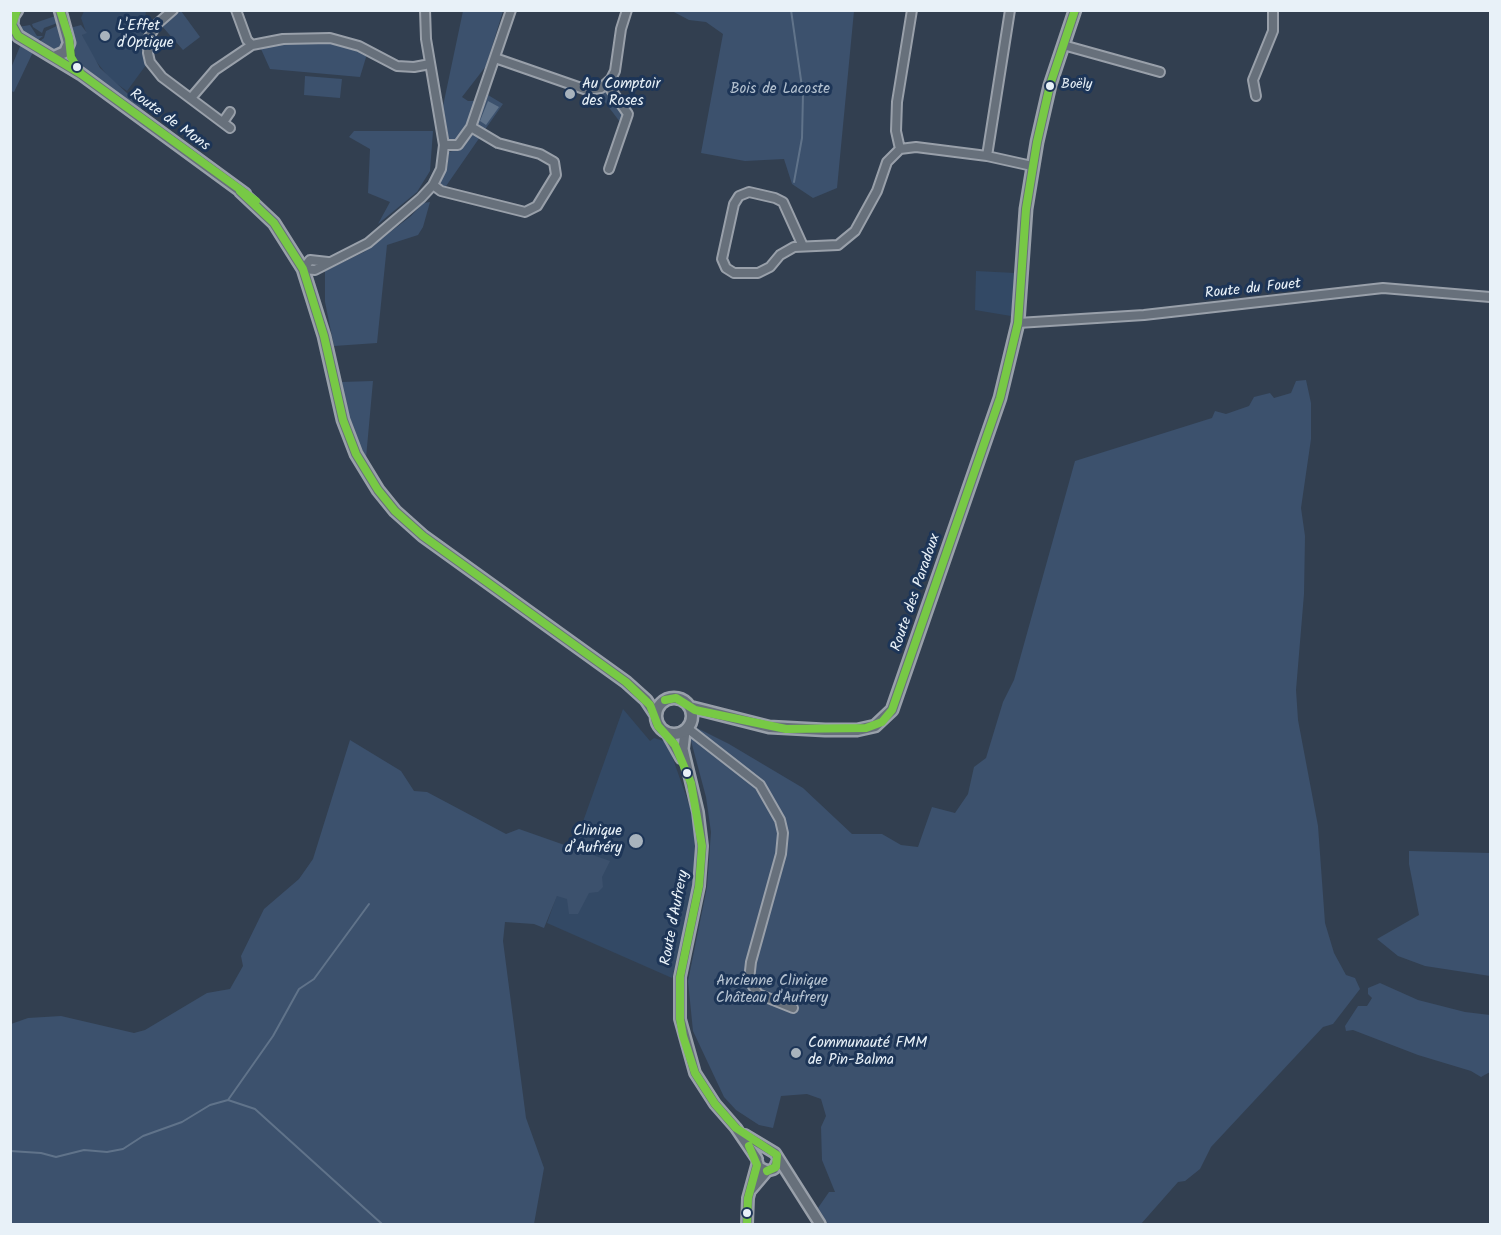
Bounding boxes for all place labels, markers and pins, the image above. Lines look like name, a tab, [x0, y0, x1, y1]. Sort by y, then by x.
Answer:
place label: L'Effet d'Optique	[117, 18, 173, 53]
marker: L'Effet d'Optique	[98, 29, 112, 43]
unlabelled marker	[71, 61, 83, 73]
place label: Au Comptoir des Roses	[582, 76, 660, 111]
place label: Boëly	[1061, 78, 1092, 94]
marker: Boëly	[1044, 80, 1056, 92]
marker: Au Comptoir des Roses	[563, 87, 577, 101]
unlabelled marker	[681, 767, 693, 779]
place label: Clinique d’Aufréry	[565, 823, 622, 858]
marker: Clinique d’Aufréry	[627, 832, 645, 850]
place label: Communauté FMM de Pin-Balma	[808, 1035, 927, 1070]
marker: Communauté FMM de Pin-Balma	[789, 1046, 803, 1060]
unlabelled marker	[741, 1207, 753, 1219]

